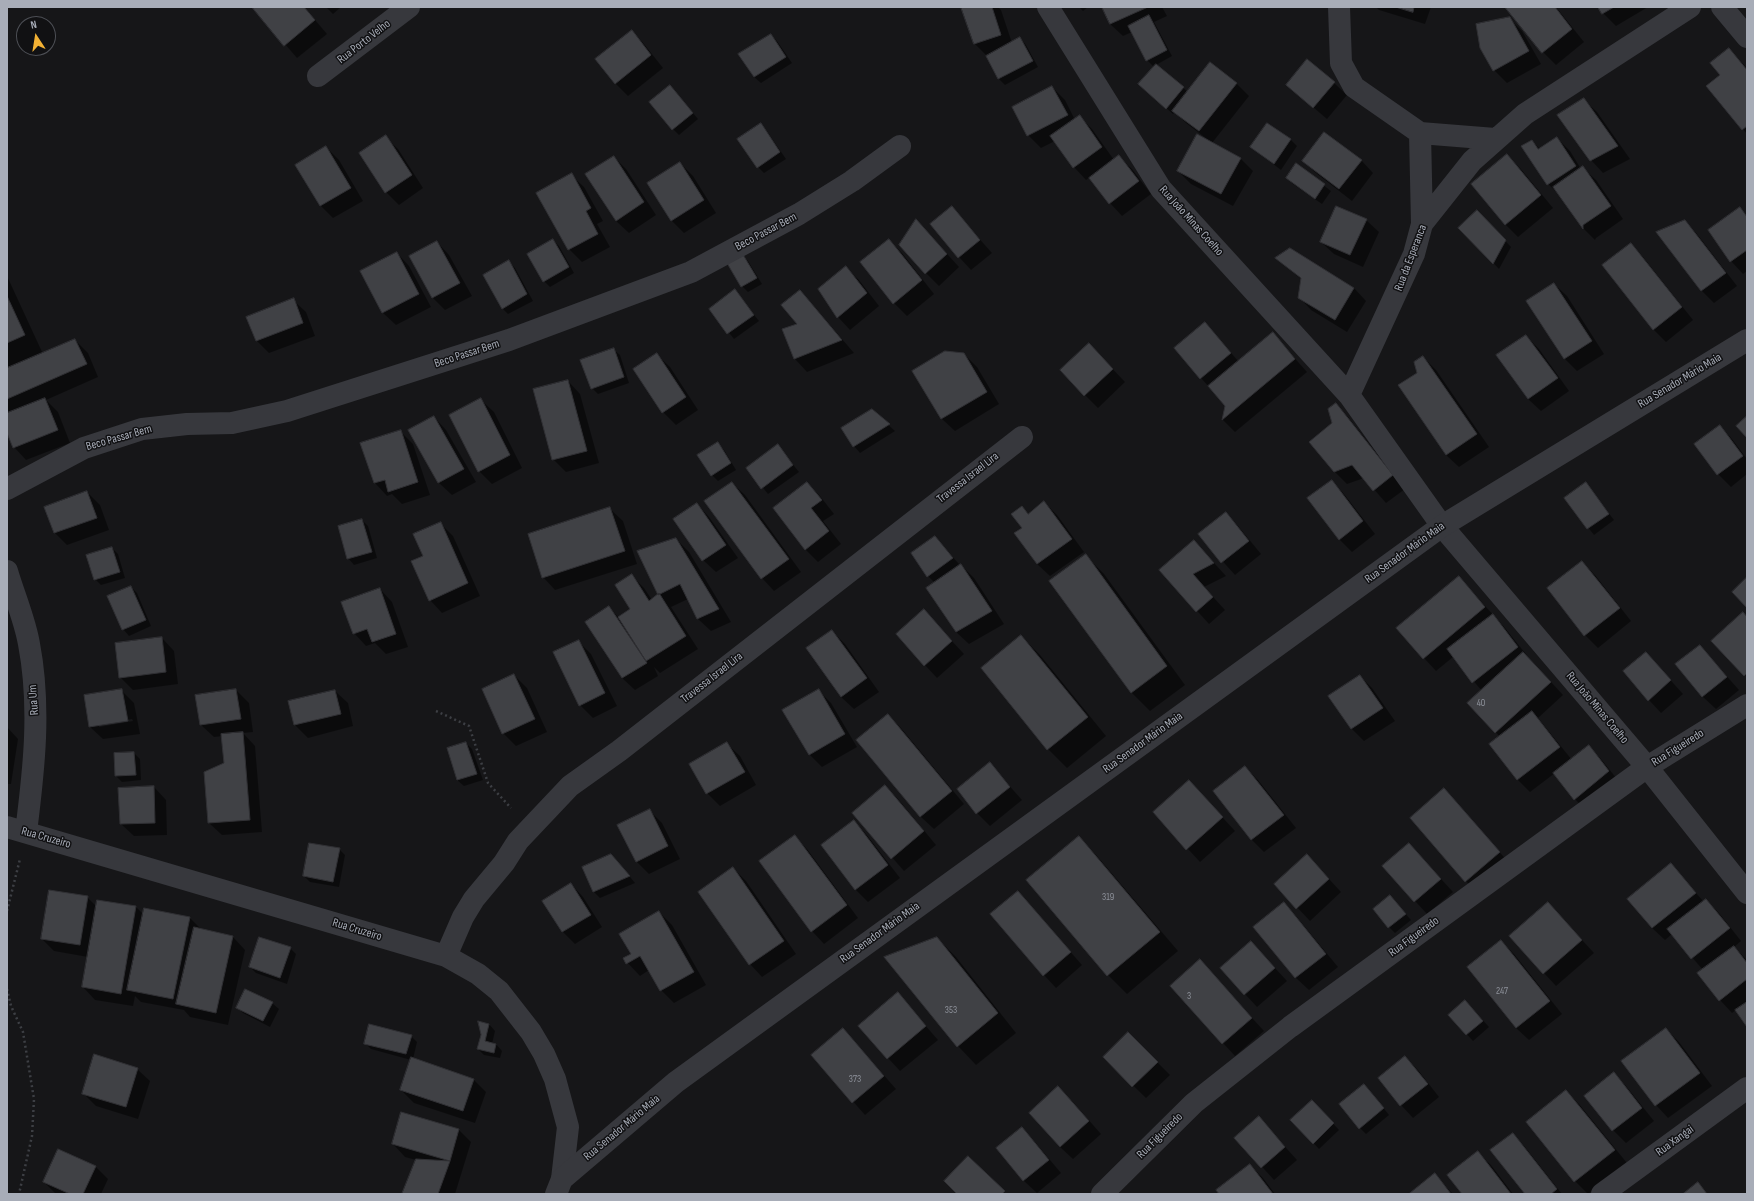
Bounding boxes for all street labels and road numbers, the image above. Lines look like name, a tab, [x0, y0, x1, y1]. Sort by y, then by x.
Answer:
street label: Rua Porto Velho	[335, 17, 393, 67]
street label: Rua João Minas Coelho	[1156, 183, 1226, 259]
street label: Beco Passar Bem	[733, 210, 799, 254]
street label: Rua da Esperanca	[1392, 223, 1430, 293]
street label: Beco Passar Bem	[433, 337, 501, 371]
street label: Rua Senador Mário Maia	[1636, 350, 1724, 412]
street label: Beco Passar Bem	[85, 422, 153, 454]
street label: Travessa Israel Lira	[934, 449, 1002, 507]
street label: Rua Senador Mário Maia	[1362, 519, 1448, 587]
street label: Travessa Israel Lira	[678, 649, 746, 707]
street label: Rua João Minas Coelho	[1563, 669, 1631, 747]
street label: Rua Um	[26, 684, 42, 716]
street label: Rua Senador Mário Maia	[1100, 709, 1186, 777]
street label: Rua Figueiredo	[1649, 726, 1707, 770]
street label: Rua Cruzeiro	[20, 824, 72, 852]
street label: Rua Senador Mário Maia	[837, 899, 923, 967]
street label: Rua Figueiredo	[1386, 914, 1442, 960]
street label: Rua Cruzeiro	[331, 916, 383, 944]
street label: Rua Senador Mário Maia	[581, 1092, 663, 1164]
street label: Rua Figueiredo	[1134, 1110, 1186, 1162]
street label: Rua Xangai	[1653, 1122, 1697, 1160]

